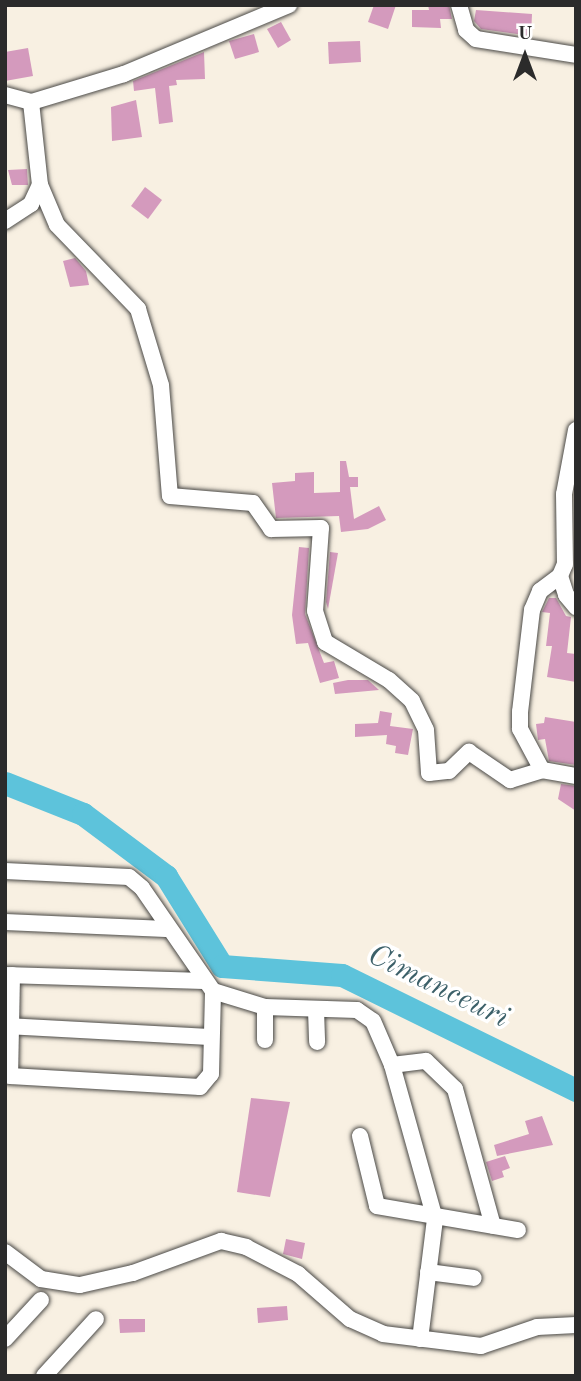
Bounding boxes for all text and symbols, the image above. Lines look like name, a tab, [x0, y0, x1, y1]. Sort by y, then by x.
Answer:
north arrow	[490, 21, 560, 91]
text: U	[517, 25, 533, 44]
water label: Cimanceuri	[362, 937, 514, 1037]

